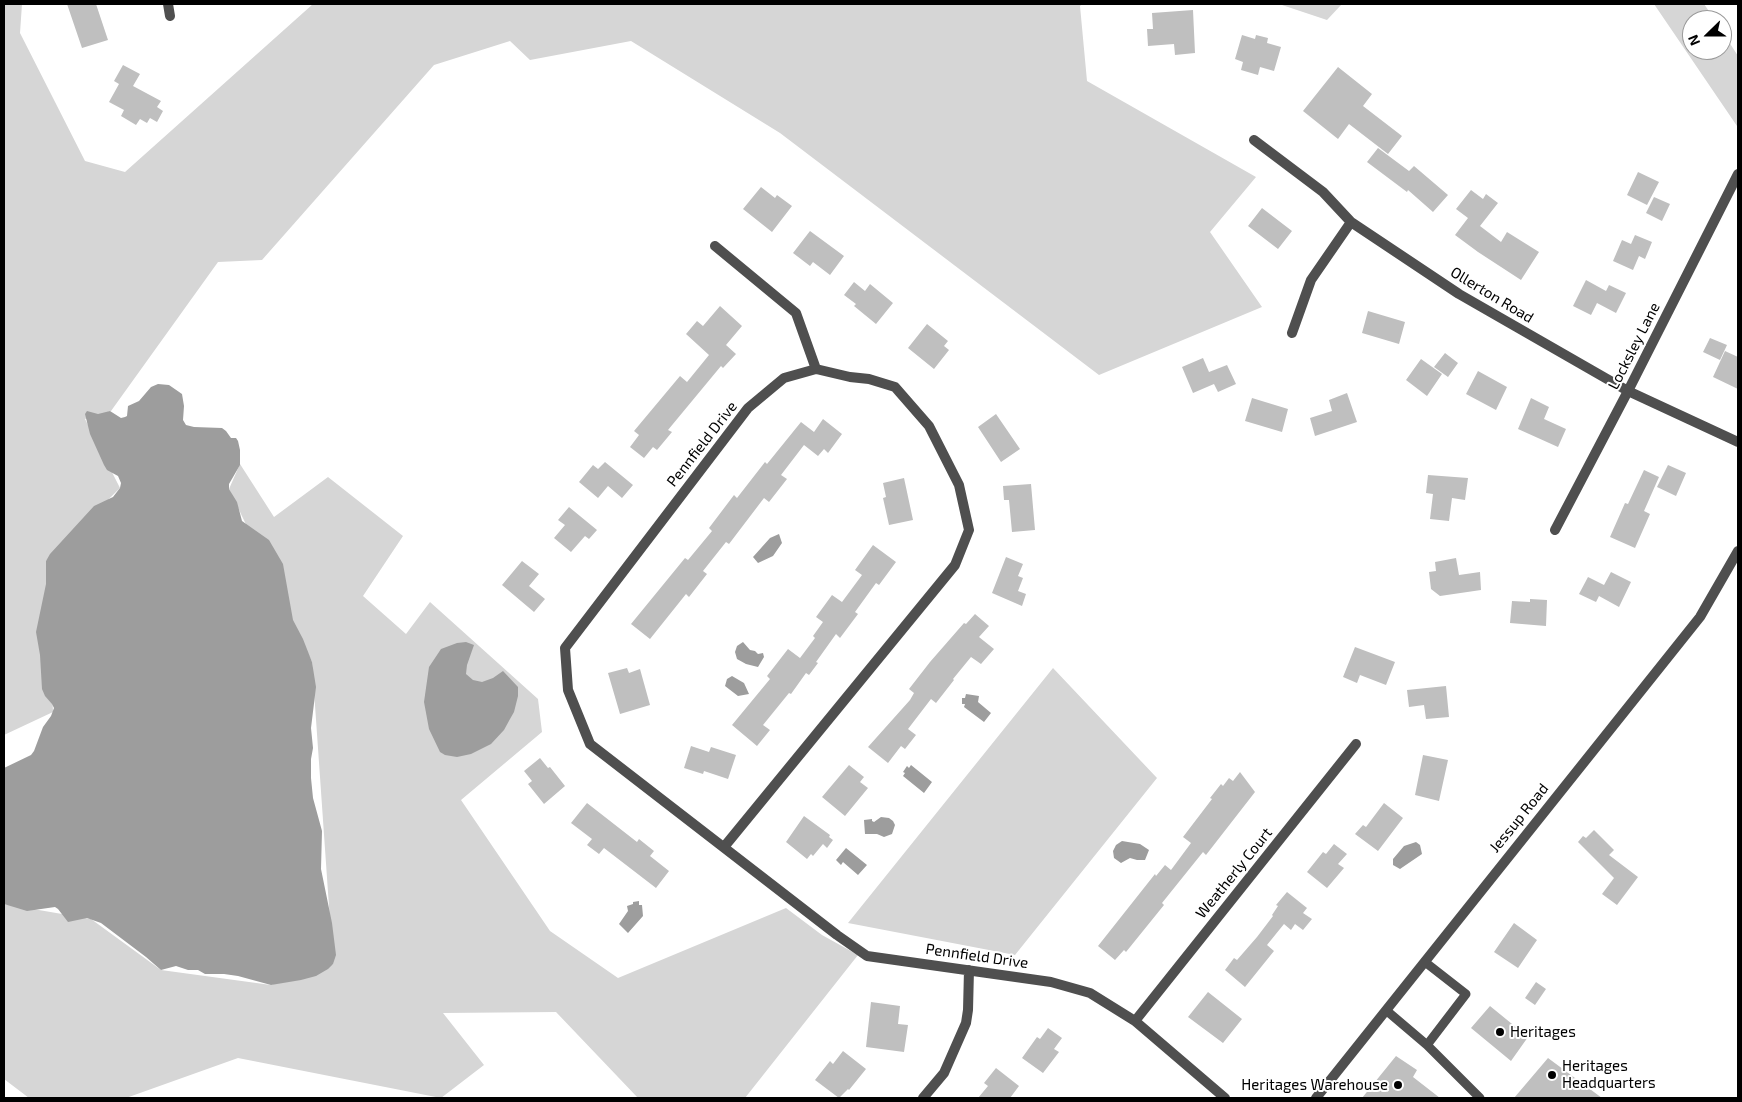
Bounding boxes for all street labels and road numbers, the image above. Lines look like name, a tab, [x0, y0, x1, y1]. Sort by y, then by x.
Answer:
street label: Ollerton Road	[1447, 263, 1537, 327]
street label: Locksley Lane	[1604, 299, 1664, 393]
street label: Pennfield Drive	[663, 398, 741, 490]
street label: Jessup Road	[1486, 780, 1552, 856]
street label: Weatherly Court	[1192, 824, 1276, 922]
street label: Pennfield Drive	[925, 940, 1029, 972]

